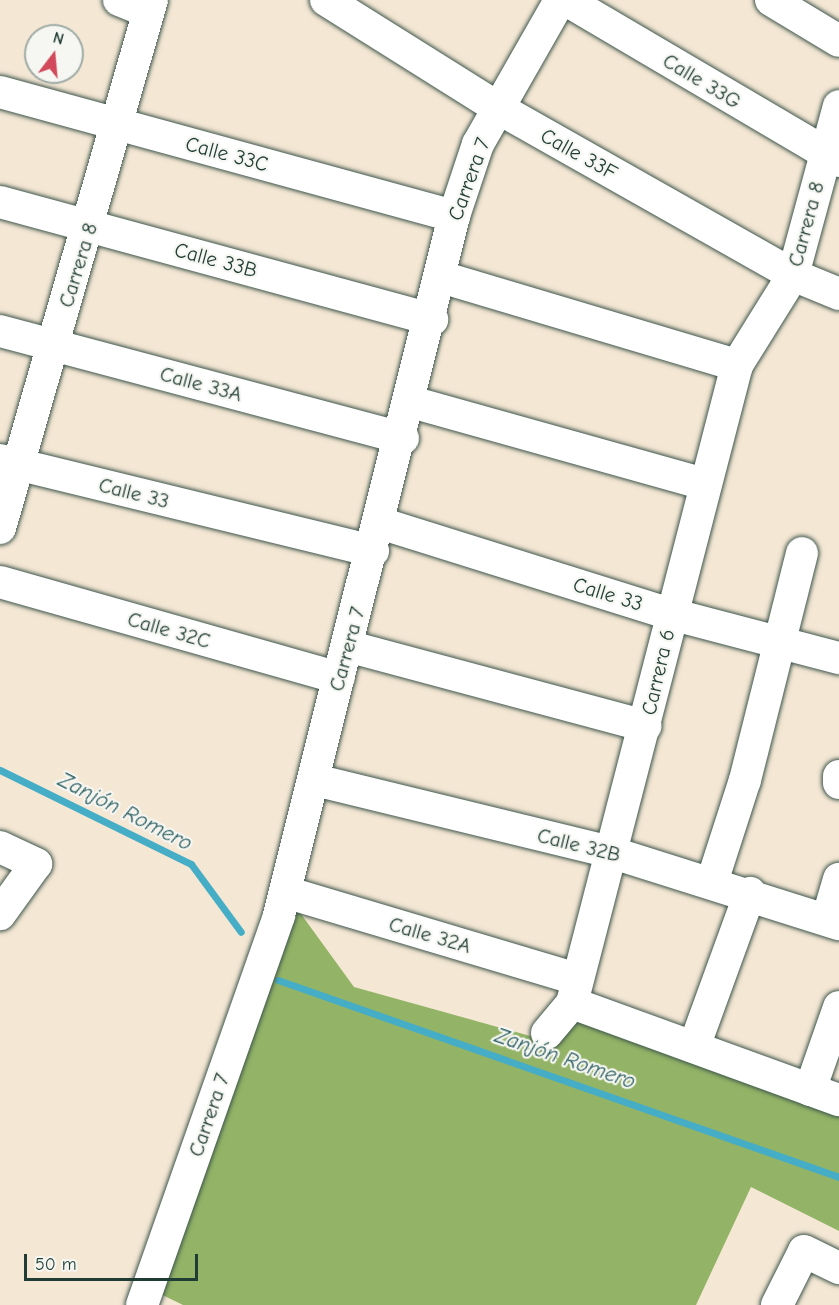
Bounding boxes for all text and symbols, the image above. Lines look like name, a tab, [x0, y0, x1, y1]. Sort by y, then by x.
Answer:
north arrow	[24, 24, 84, 84]
text: N	[51, 29, 66, 49]
street label: Calle 33G	[658, 48, 746, 114]
street label: Calle 33F	[536, 123, 622, 185]
street label: Calle 33C	[183, 131, 271, 177]
street label: Carrera 7	[442, 134, 496, 224]
street label: Carrera 8	[783, 179, 829, 269]
street label: Carrera 8	[53, 220, 103, 310]
street label: Calle 33B	[172, 237, 260, 283]
street label: Calle 33A	[157, 361, 245, 407]
street label: Calle 33	[96, 472, 172, 514]
street label: Calle 33	[570, 571, 646, 617]
street label: Carrera 7	[324, 604, 370, 694]
street label: Calle 32C	[125, 606, 213, 654]
street label: Carrera 6	[636, 626, 680, 718]
water label: Zanjón Romero	[54, 767, 196, 857]
street label: Calle 32B	[535, 822, 623, 868]
street label: Calle 32A	[386, 911, 474, 959]
water label: Zanjón Romero	[491, 1023, 639, 1095]
street label: Carrera 7	[183, 1070, 235, 1160]
scale bar	[27, 1242, 201, 1280]
text: 50 m	[35, 1254, 77, 1275]

